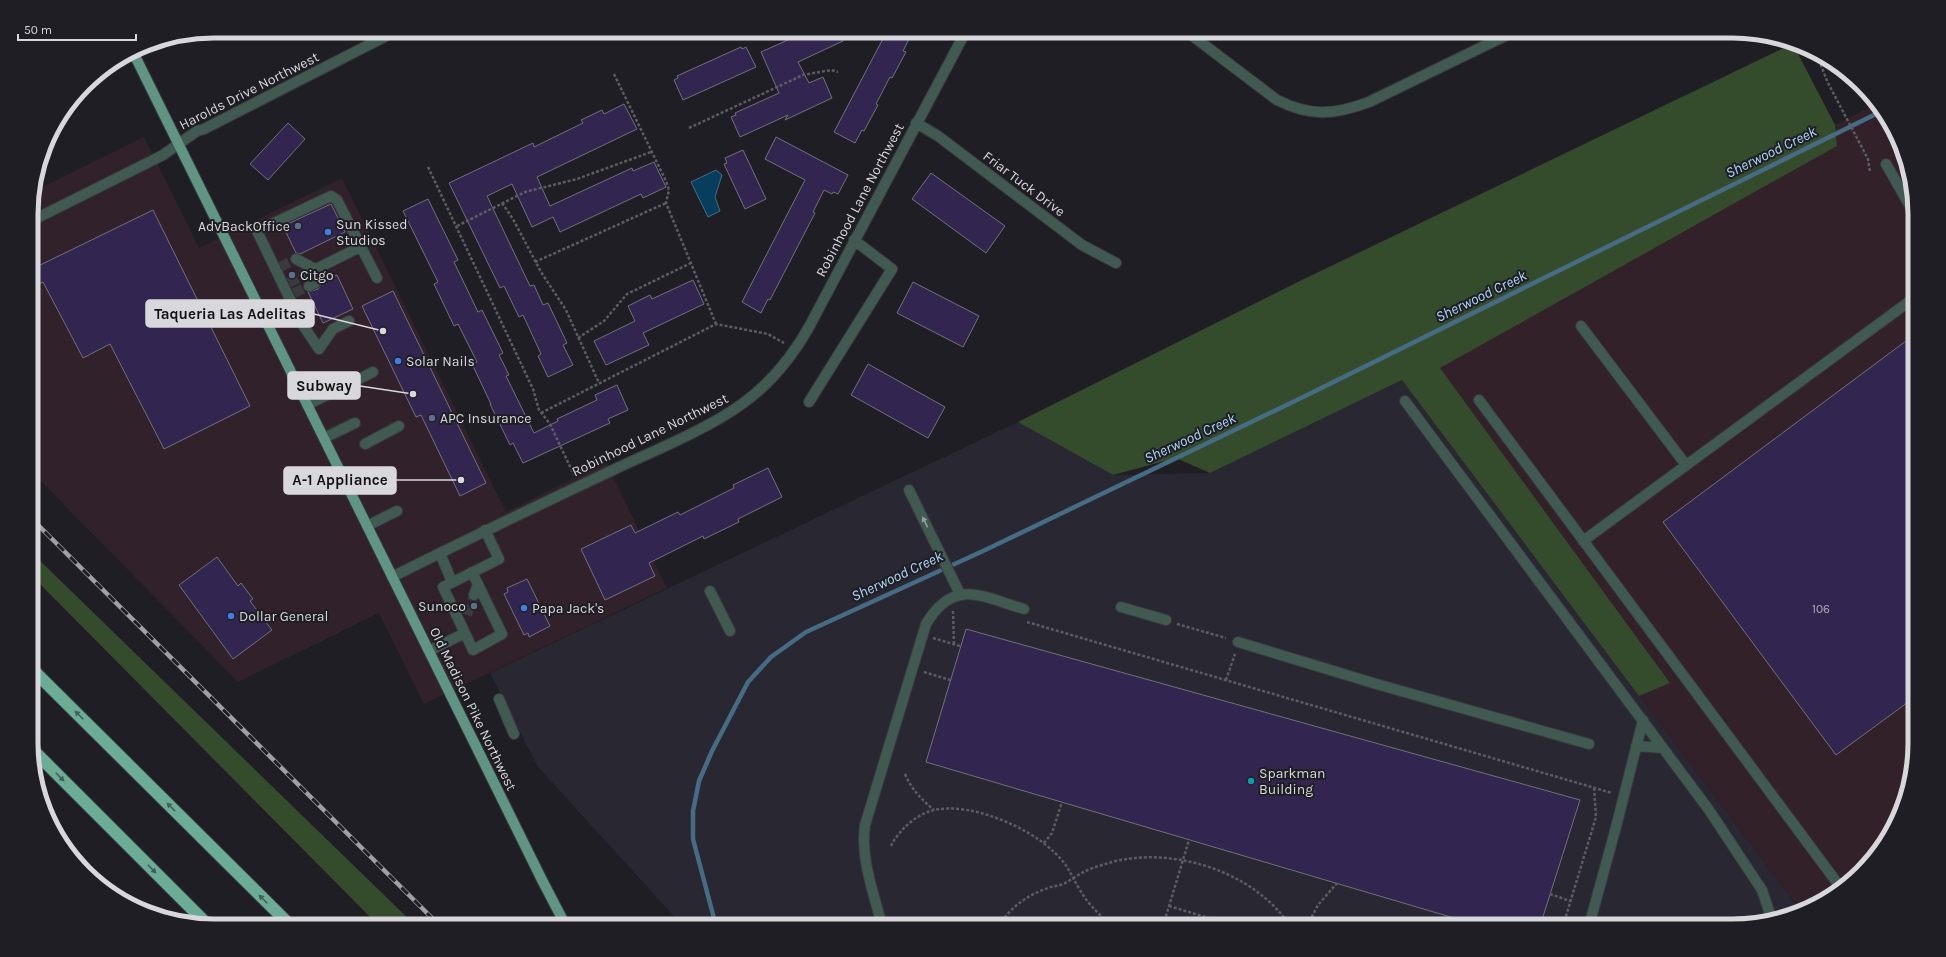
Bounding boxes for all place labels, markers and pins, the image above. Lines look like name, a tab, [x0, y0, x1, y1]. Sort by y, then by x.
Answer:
place label: Sun Kissed Studios	[336, 216, 408, 249]
place label: AdvBackOffice	[198, 218, 290, 235]
marker: AdvBackOffice	[293, 221, 303, 231]
marker: Sun Kissed Studios	[323, 227, 333, 237]
place label: Citgo	[300, 267, 334, 284]
marker: Citgo	[287, 270, 297, 280]
callout: Taqueria Las Adelitas	[146, 300, 314, 327]
place label: Solar Nails	[406, 353, 475, 370]
marker: Solar Nails	[393, 356, 403, 366]
callout: Subway	[288, 372, 360, 399]
place label: APC Insurance	[440, 410, 532, 427]
marker: APC Insurance	[427, 413, 437, 423]
callout: A-1 Appliance	[284, 467, 396, 494]
place label: Sunoco	[418, 598, 466, 615]
place label: Papa Jack's	[532, 600, 604, 617]
marker: Sunoco	[469, 601, 479, 611]
marker: Papa Jack's	[519, 603, 529, 613]
place label: Dollar General	[239, 608, 328, 625]
marker: Dollar General	[226, 611, 236, 621]
place label: Sparkman Building	[1259, 765, 1326, 798]
marker: Sparkman Building	[1246, 776, 1256, 786]

